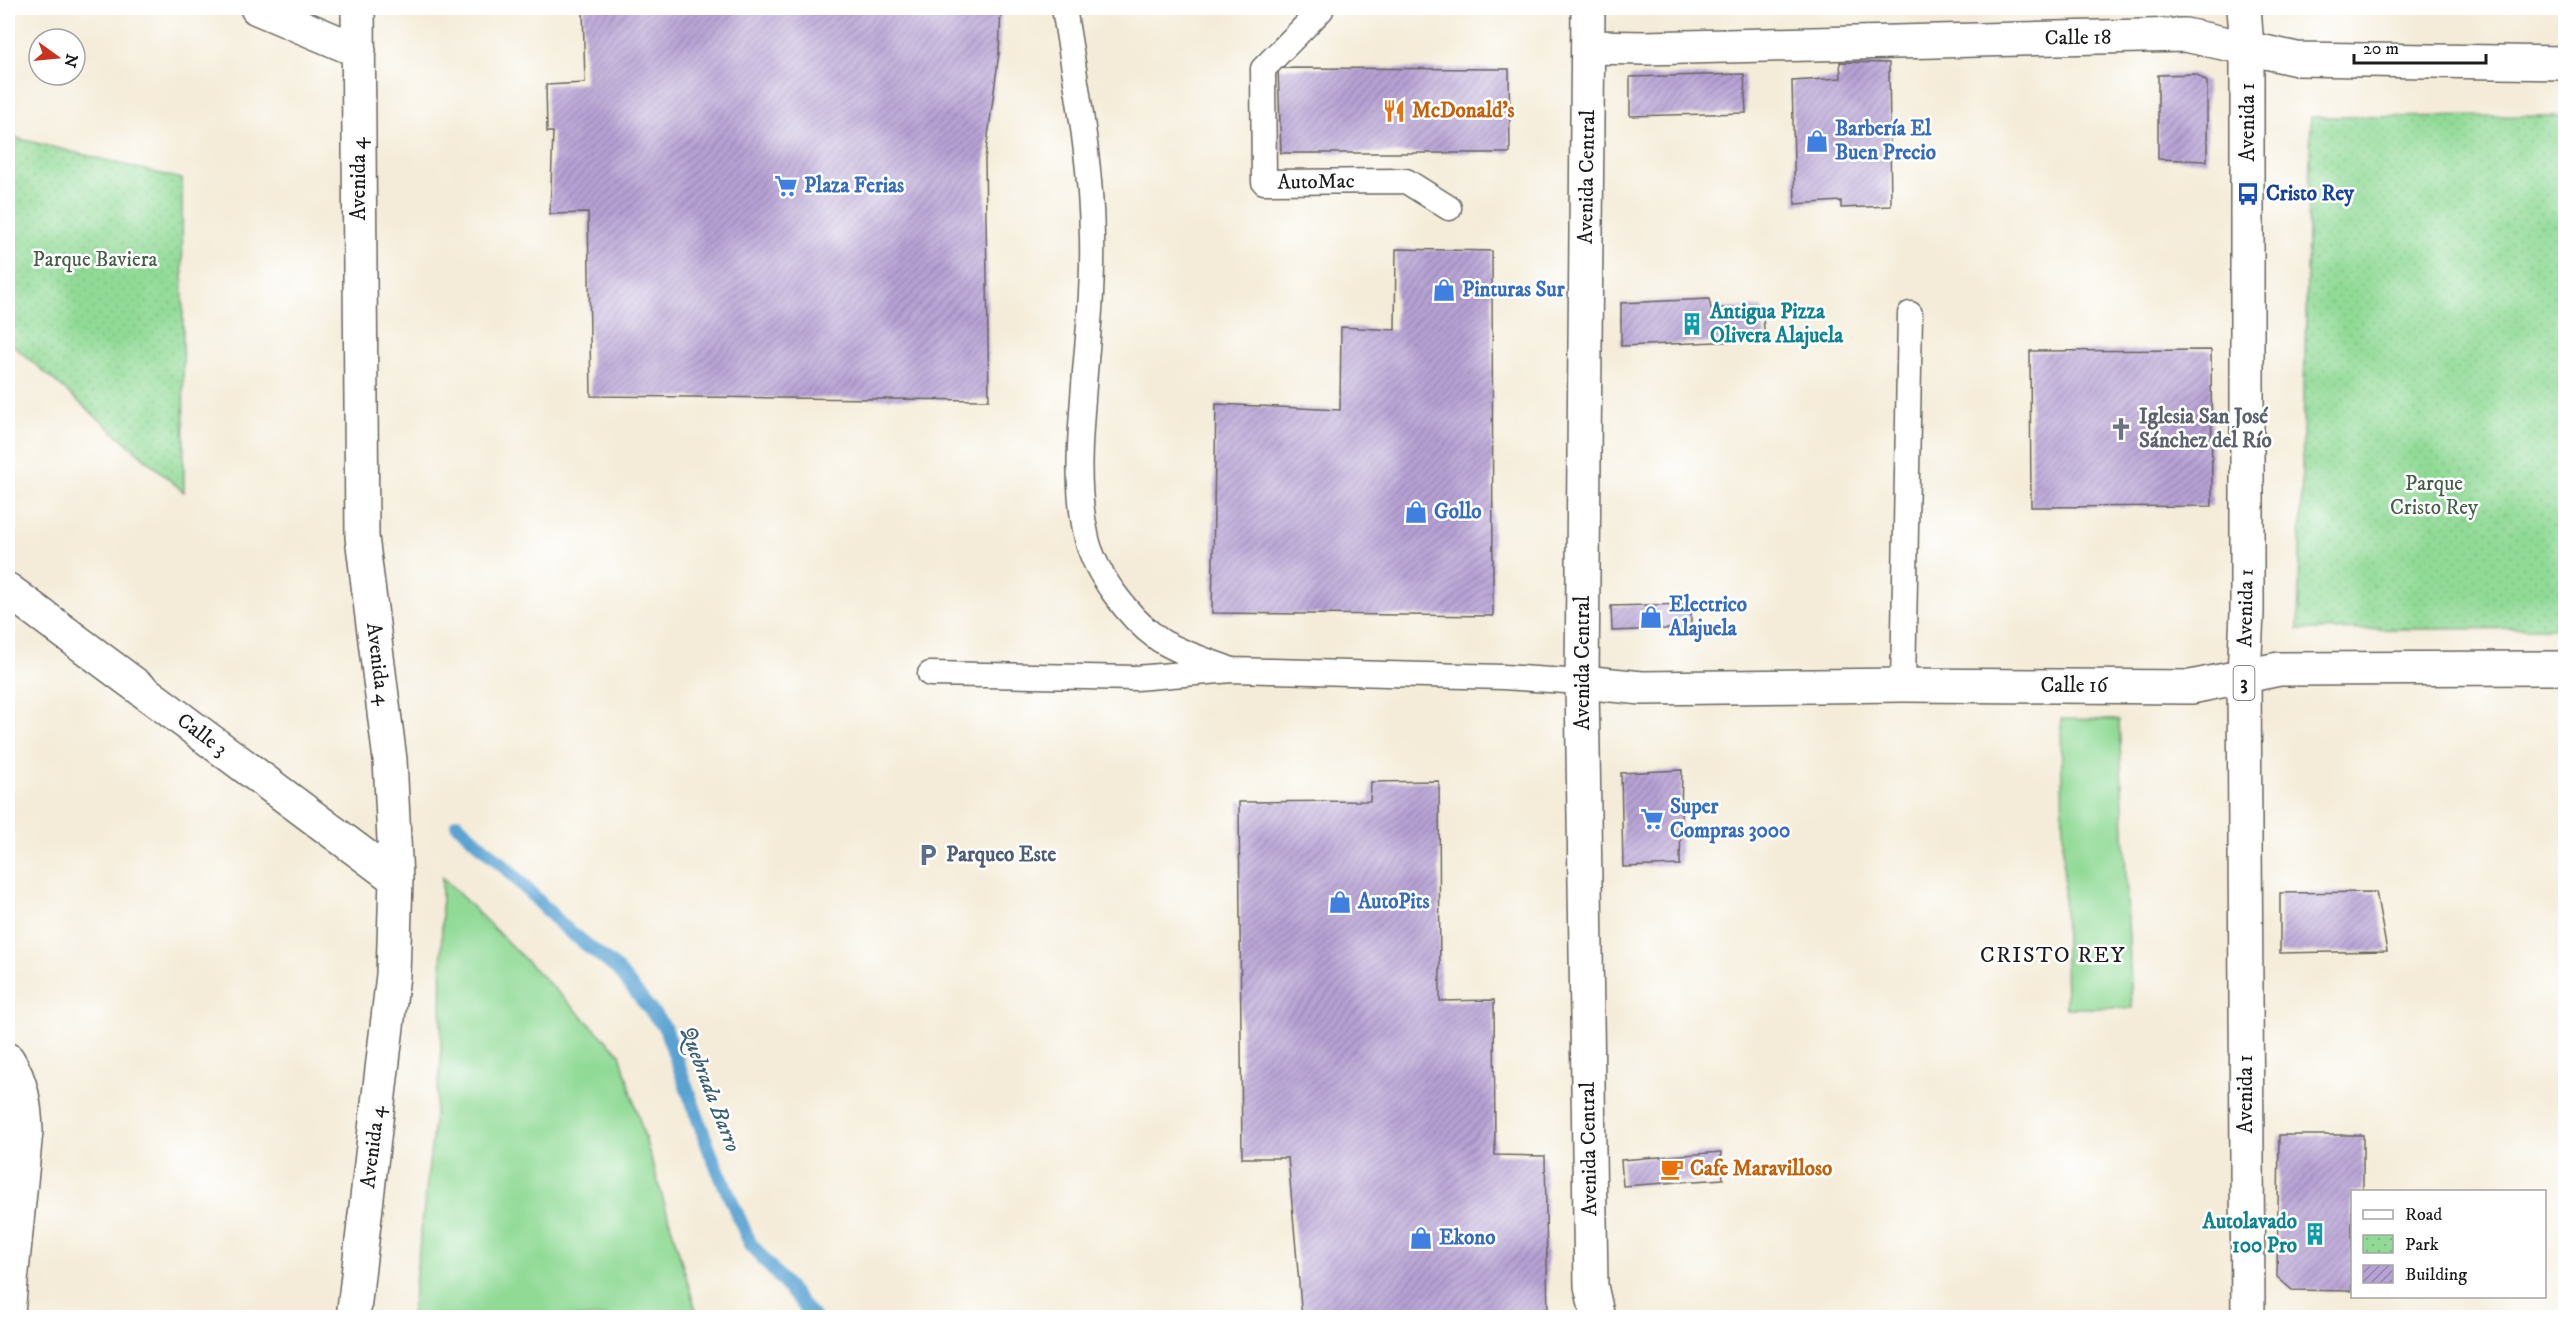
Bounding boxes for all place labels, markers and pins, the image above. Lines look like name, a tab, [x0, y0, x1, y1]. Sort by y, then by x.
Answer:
restaurant icon: McDonald's	[1381, 98, 1407, 124]
place label: McDonald's	[1412, 98, 1515, 124]
place label: Barbería El Buen Precio	[1835, 116, 1936, 166]
shop icon: Barbería El Buen Precio	[1804, 128, 1830, 154]
supermarket icon: Plaza Ferias	[773, 173, 799, 199]
place label: Plaza Ferias	[804, 173, 904, 199]
bus stop icon: Cristo Rey	[2235, 181, 2261, 207]
place label: Cristo Rey	[2266, 181, 2355, 207]
shop icon: Pinturas Sur	[1431, 277, 1457, 303]
place label: Pinturas Sur	[1462, 277, 1566, 303]
place label: Antigua Pizza Olivera Alajuela	[1709, 299, 1844, 350]
building icon: Antigua Pizza Olivera Alajuela	[1679, 311, 1705, 337]
place label: Iglesia San José Sánchez del Río	[2139, 404, 2272, 454]
church icon: Iglesia San José Sánchez del Río	[2108, 416, 2134, 442]
shop icon: Gollo	[1403, 499, 1429, 525]
place label: Gollo	[1434, 499, 1482, 525]
place label: Electrico Alajuela	[1668, 592, 1747, 643]
shop icon: Electrico Alajuela	[1638, 604, 1664, 630]
place label: Super Compras 3000	[1670, 794, 1790, 844]
supermarket icon: Super Compras 3000	[1639, 806, 1665, 832]
parking icon: Parqueo Este	[915, 842, 941, 868]
place label: Parqueo Este	[946, 842, 1056, 868]
shop icon: AutoPits	[1327, 889, 1353, 915]
place label: AutoPits	[1357, 889, 1429, 915]
cafe icon: Cafe Maravilloso	[1659, 1156, 1685, 1182]
place label: Cafe Maravilloso	[1690, 1156, 1832, 1182]
place label: Autolavado 100 Pro	[2202, 1209, 2297, 1259]
building icon: Autolavado 100 Pro	[2302, 1221, 2328, 1247]
shop icon: Ekono	[1408, 1225, 1434, 1251]
place label: Ekono	[1439, 1225, 1495, 1251]

